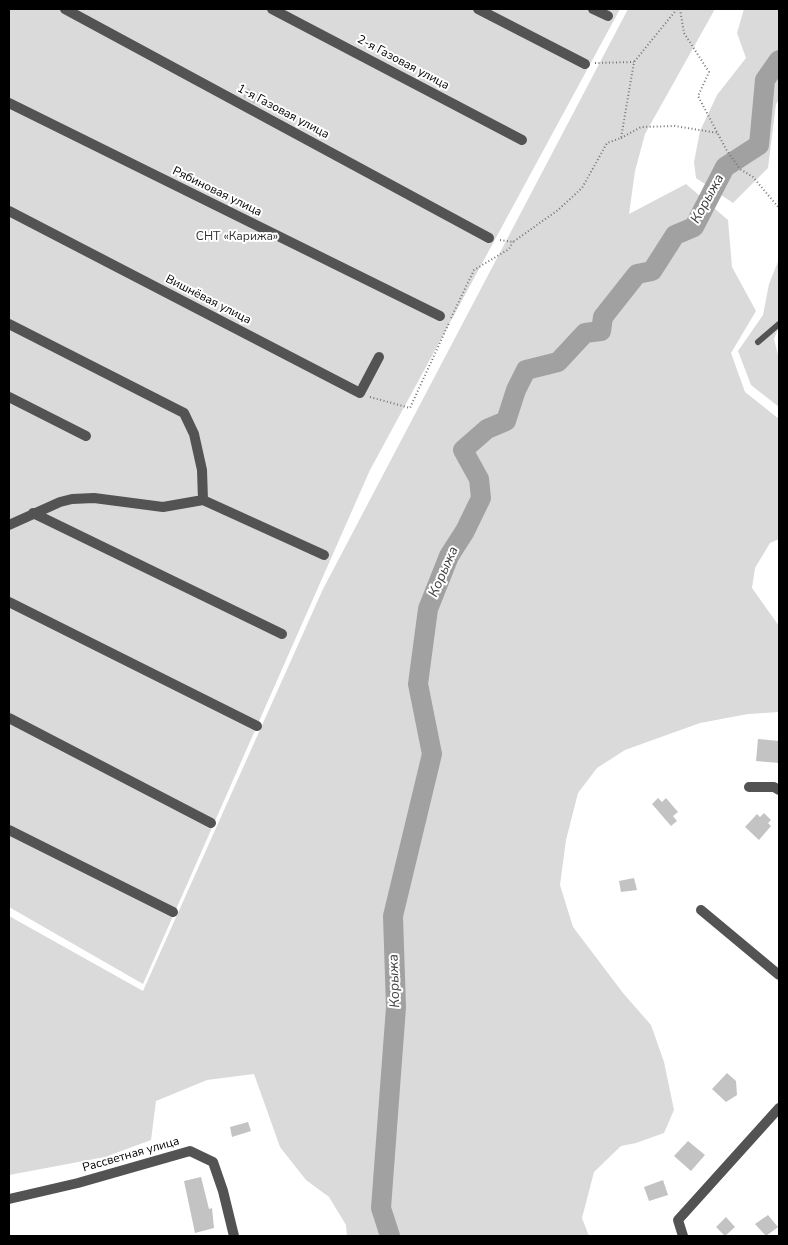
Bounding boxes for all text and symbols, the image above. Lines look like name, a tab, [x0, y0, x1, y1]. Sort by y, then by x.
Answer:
street label: 2-я Газовая улица	[355, 33, 451, 93]
street label: 1-я Газовая улица	[235, 82, 331, 142]
street label: Рябиновая улица	[170, 164, 264, 220]
water label: Корыжа	[688, 171, 728, 227]
park label: СНТ «Карижа»	[196, 230, 278, 244]
street label: Вишнёвая улица	[163, 272, 253, 328]
water label: Корыжа	[425, 544, 463, 600]
water label: Корыжа	[386, 954, 404, 1008]
street label: Рассветная улица	[81, 1134, 181, 1176]

